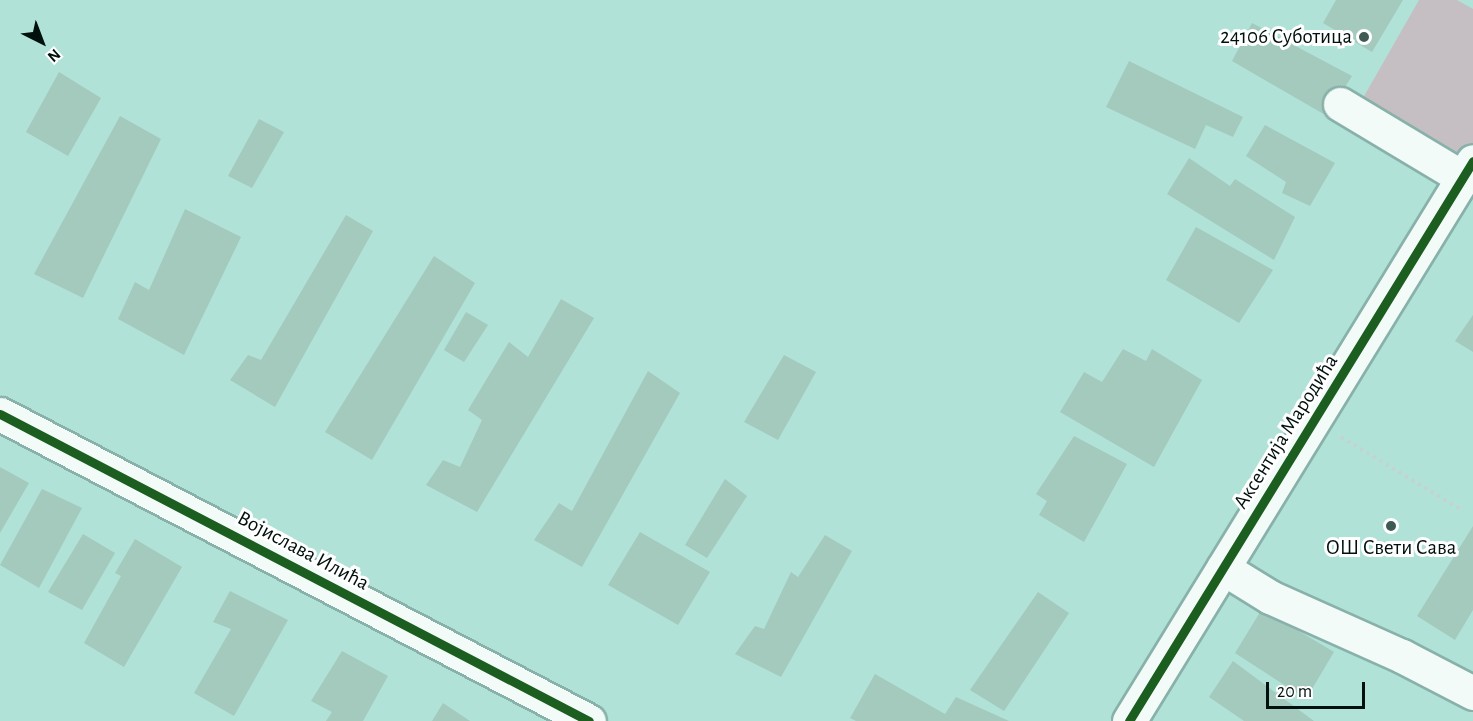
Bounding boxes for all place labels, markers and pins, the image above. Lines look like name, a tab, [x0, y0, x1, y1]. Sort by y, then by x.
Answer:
place label: 24106 Суботица	[1220, 24, 1352, 50]
marker: 24106 Суботица	[1357, 30, 1371, 44]
marker: ОШ Свети Сава	[1384, 519, 1398, 533]
place label: ОШ Свети Сава	[1326, 535, 1456, 561]

